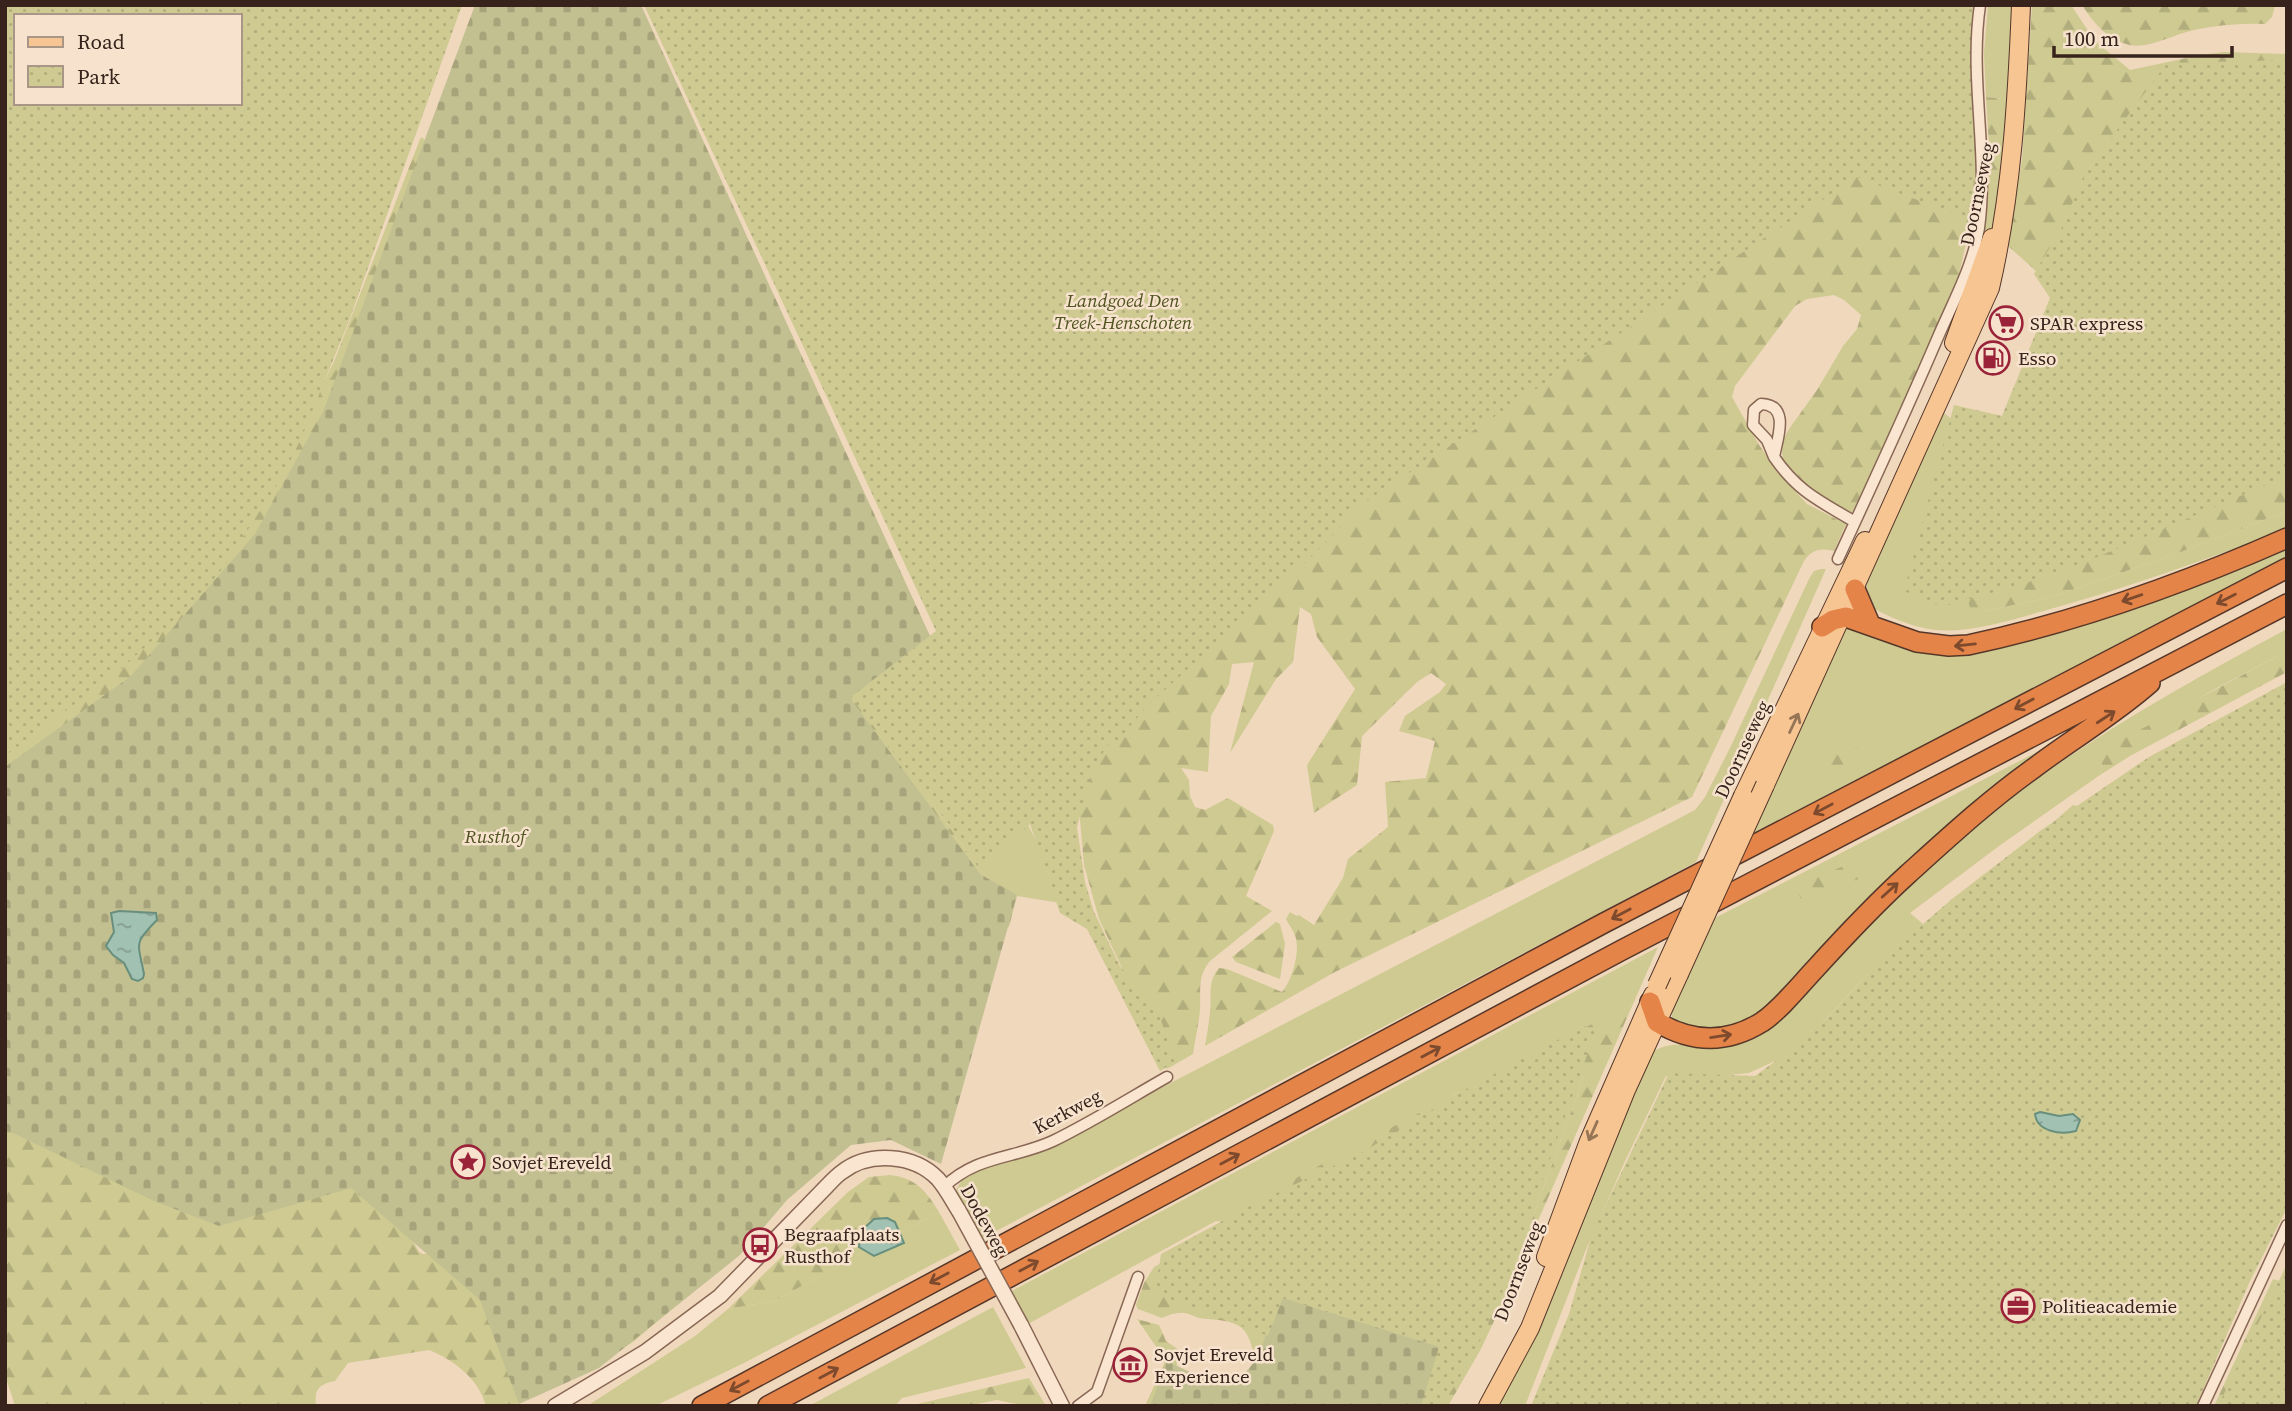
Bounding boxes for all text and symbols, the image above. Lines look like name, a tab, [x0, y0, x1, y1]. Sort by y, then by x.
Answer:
legend	[14, 14, 242, 105]
scale bar	[2054, 14, 2232, 58]
text: 100 m	[2064, 24, 2119, 53]
text: Road	[77, 27, 125, 56]
text: Park	[77, 62, 121, 91]
street label: Doornseweg	[1953, 140, 2001, 248]
park label: Landgoed Den Treek-Henschoten	[1054, 287, 1192, 335]
supermarket icon: SPAR express	[1987, 304, 2025, 342]
place label: SPAR express	[2030, 310, 2143, 336]
fuel station icon: Esso	[1974, 339, 2012, 377]
place label: Esso	[2018, 345, 2056, 371]
one-way arrow	[2216, 592, 2237, 606]
one-way arrow	[2121, 593, 2143, 605]
one-way arrow	[1954, 639, 1977, 652]
street label: Doornseweg	[1708, 696, 1776, 802]
one-way arrow	[2014, 697, 2035, 711]
one-way arrow	[2096, 710, 2115, 725]
one-way arrow	[1787, 713, 1801, 734]
one-way arrow	[1813, 802, 1833, 816]
park label: Rusthof	[463, 823, 529, 849]
one-way arrow	[1881, 882, 1899, 898]
one-way arrow	[1611, 908, 1632, 922]
one-way arrow	[1709, 1029, 1732, 1042]
one-way arrow	[1420, 1045, 1440, 1059]
street label: Kerkweg	[1028, 1082, 1106, 1140]
one-way arrow	[1586, 1120, 1599, 1142]
place icon: Sovjet Ereveld	[449, 1143, 487, 1181]
place label: Sovjet Ereveld	[492, 1149, 611, 1175]
one-way arrow	[1219, 1152, 1240, 1165]
street label: Dodeweg	[955, 1180, 1015, 1260]
street label: Doornseweg	[1487, 1217, 1549, 1325]
place label: Begraafplaats Rusthof	[784, 1221, 900, 1269]
bus stop icon: Begraafplaats Rusthof	[741, 1226, 779, 1264]
one-way arrow	[1018, 1259, 1039, 1272]
one-way arrow	[929, 1272, 950, 1285]
office icon: Politieacademie	[1999, 1287, 2037, 1325]
place label: Politieacademie	[2042, 1293, 2177, 1319]
place label: Sovjet Ereveld Experience	[1154, 1341, 1273, 1389]
museum icon: Sovjet Ereveld Experience	[1111, 1346, 1149, 1384]
one-way arrow	[818, 1366, 838, 1380]
one-way arrow	[729, 1380, 750, 1393]

